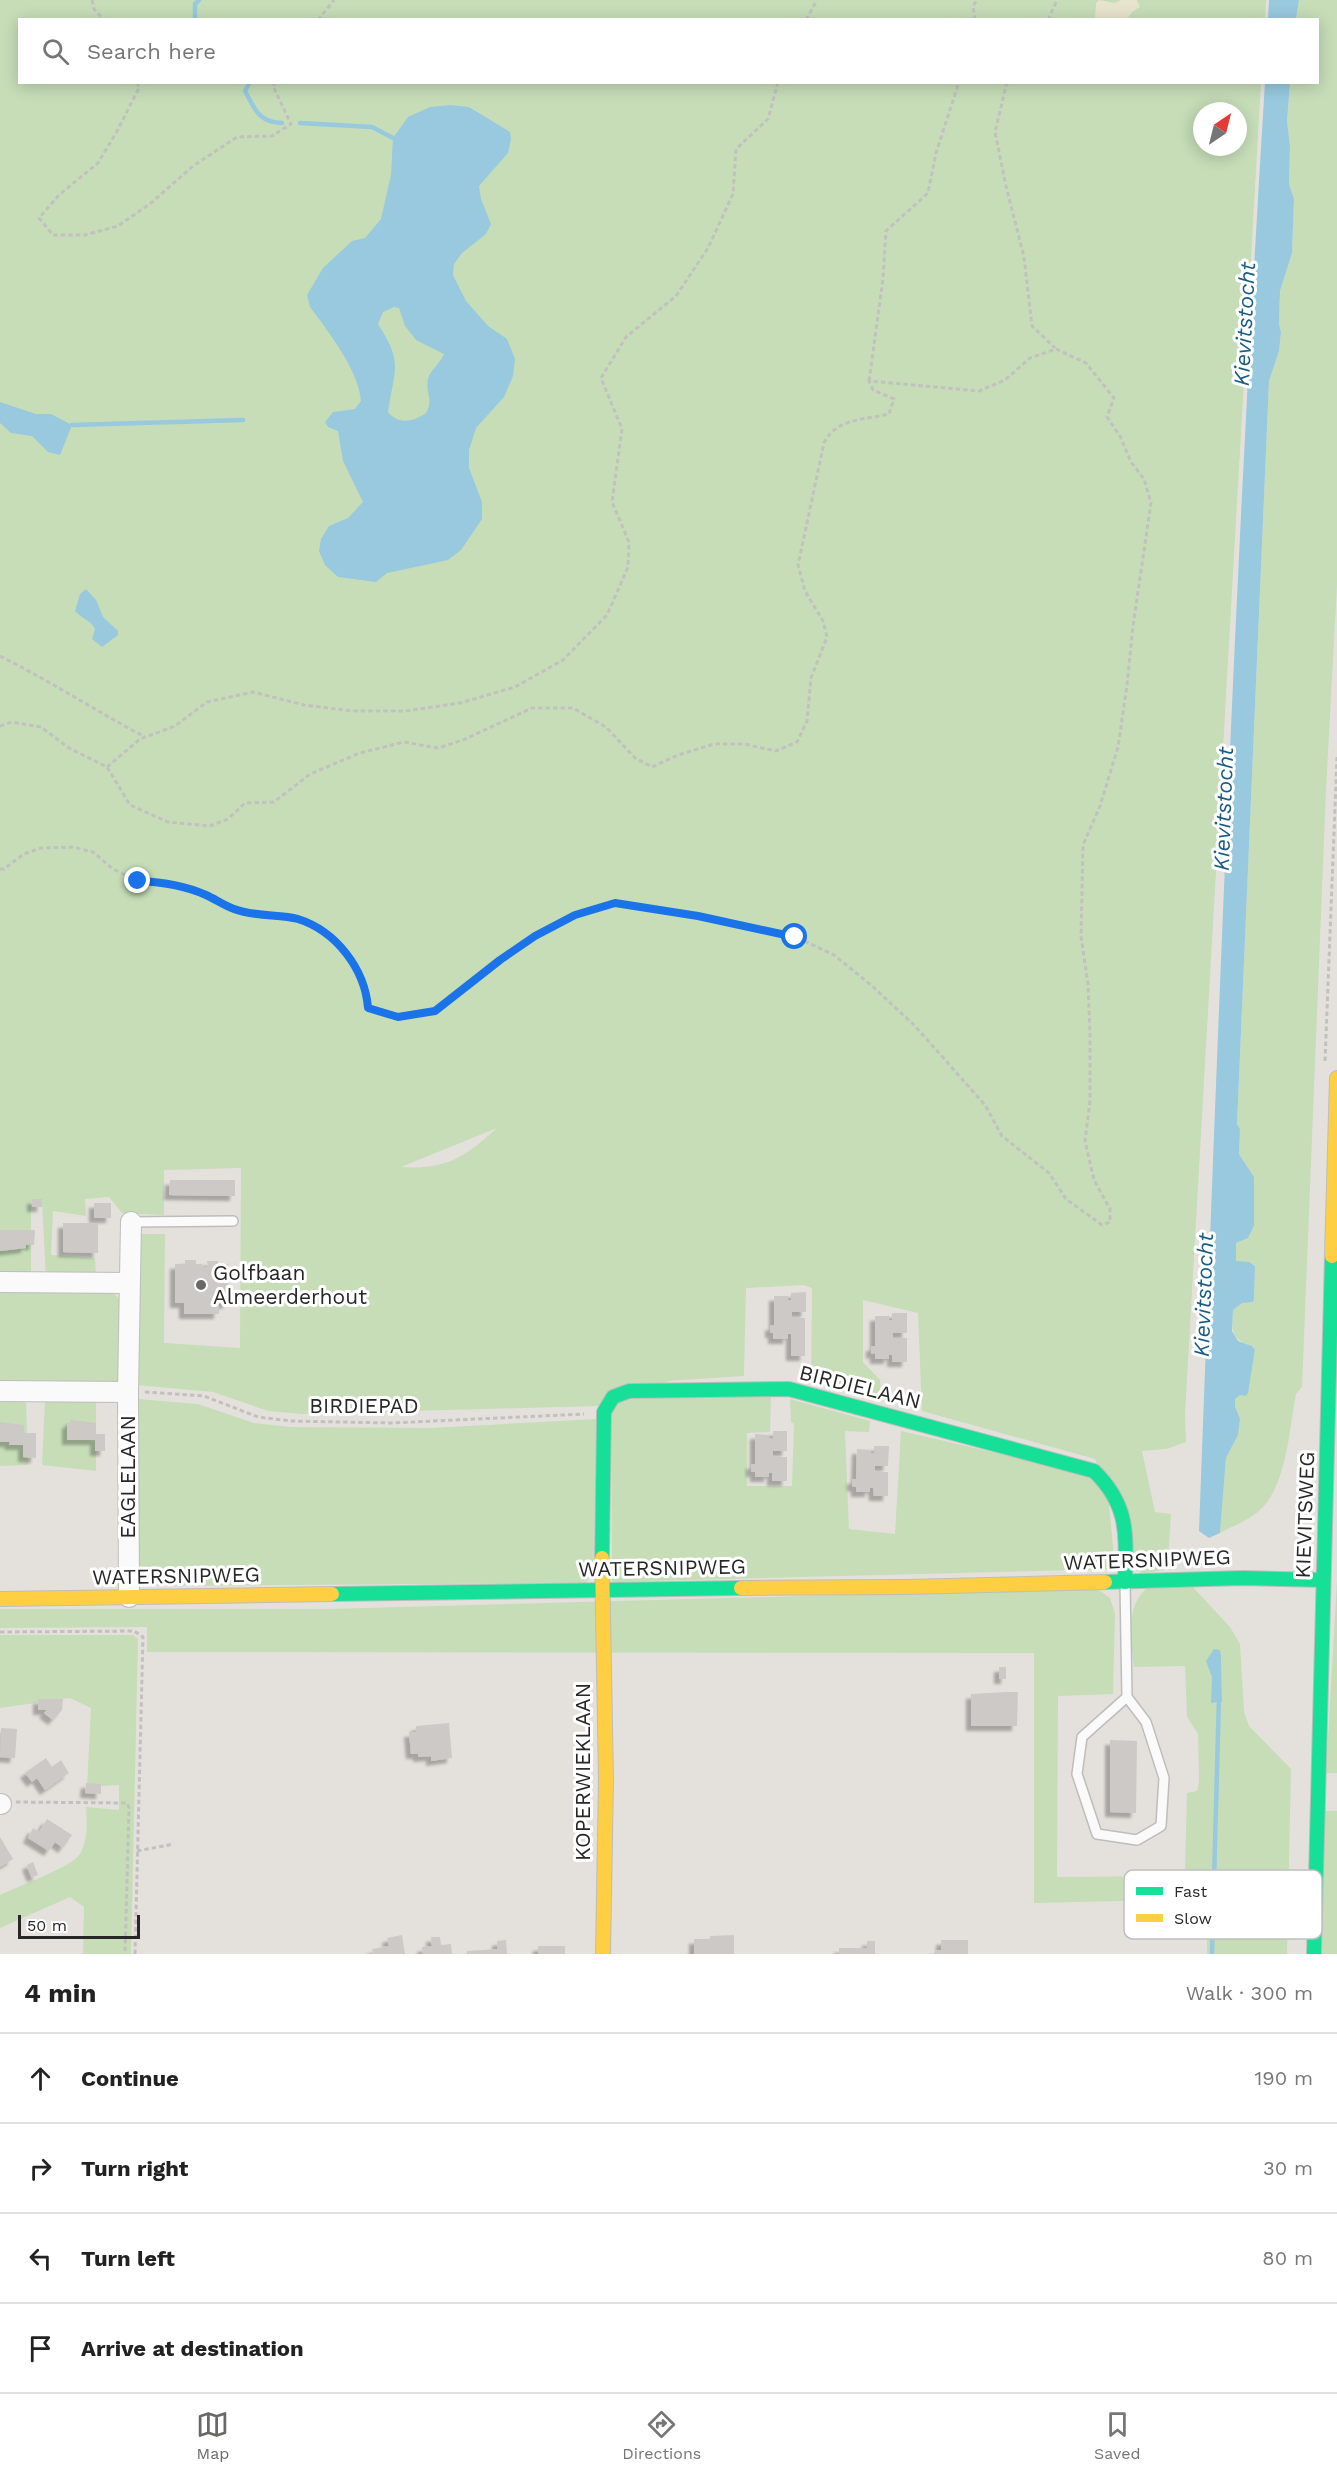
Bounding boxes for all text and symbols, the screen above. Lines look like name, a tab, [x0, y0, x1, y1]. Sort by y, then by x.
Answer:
search box	[18, 18, 1319, 84]
icon: search	[39, 35, 72, 68]
text: Search here	[87, 39, 216, 64]
north arrow	[1193, 102, 1247, 156]
water label: Kievitstocht	[1229, 260, 1260, 387]
water label: Kievitstocht	[1209, 745, 1238, 871]
route end	[124, 867, 150, 893]
route start	[781, 923, 807, 949]
water label: Kievitstocht	[1189, 1231, 1218, 1357]
place label: Golfbaan Almeerderhout	[213, 1260, 367, 1309]
marker: Golfbaan Almeerderhout	[194, 1278, 208, 1292]
street label: BIRDIELAAN	[797, 1359, 923, 1414]
street label: BIRDIEPAD	[309, 1393, 419, 1418]
street label: EAGLELAAN	[115, 1415, 140, 1539]
street label: KIEVITSWEG	[1290, 1451, 1319, 1579]
street label: WATERSNIPWEG	[1063, 1544, 1231, 1575]
street label: WATERSNIPWEG	[578, 1554, 746, 1581]
street label: WATERSNIPWEG	[92, 1562, 260, 1589]
street label: KOPERWIEKLAAN	[570, 1683, 595, 1861]
legend	[1124, 1870, 1322, 1939]
text: Fast	[1174, 1882, 1207, 1901]
text: Slow	[1174, 1909, 1212, 1928]
scale bar	[18, 1912, 140, 1940]
text: 50 m	[27, 1916, 67, 1935]
text: 4 min	[24, 1978, 96, 2008]
text: Walk · 300 m	[1186, 1981, 1313, 2005]
icon: ahead	[24, 2062, 57, 2095]
text: Continue	[81, 2066, 179, 2091]
text: 190 m	[1255, 2066, 1313, 2090]
icon: right	[24, 2152, 57, 2185]
text: Turn right	[81, 2156, 188, 2181]
text: 30 m	[1263, 2156, 1313, 2180]
icon: left	[24, 2242, 57, 2275]
text: Turn left	[81, 2246, 175, 2271]
text: 80 m	[1262, 2246, 1313, 2270]
icon: arrive	[24, 2332, 57, 2365]
text: Arrive at destination	[81, 2336, 304, 2361]
tab: Map	[196, 2408, 229, 2463]
tab: Directions	[622, 2408, 701, 2463]
tab: Saved	[1094, 2408, 1141, 2463]

